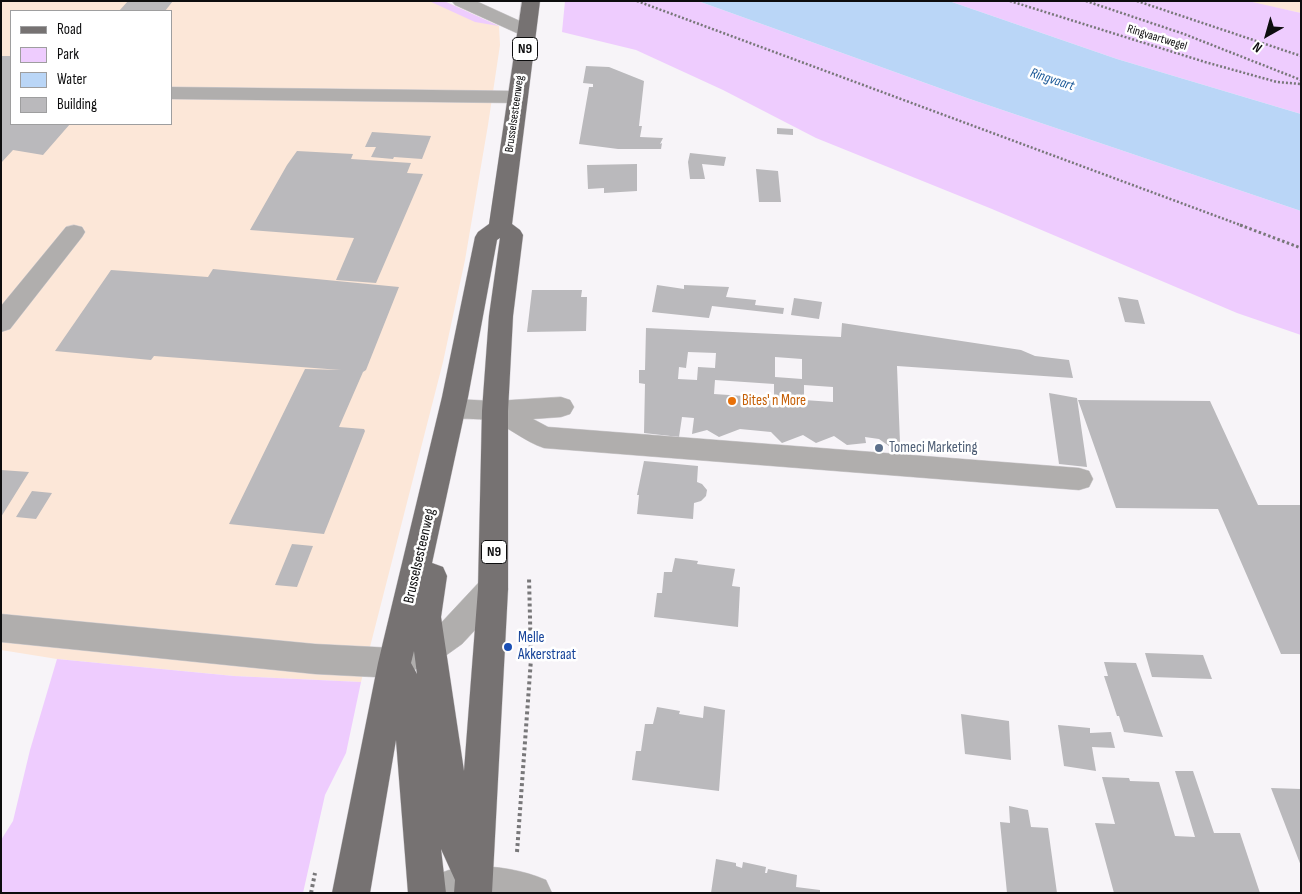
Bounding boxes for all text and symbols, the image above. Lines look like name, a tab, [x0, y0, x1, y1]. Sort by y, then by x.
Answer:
legend	[10, 10, 172, 125]
north arrow	[1242, 10, 1292, 60]
text: Road	[57, 20, 82, 39]
street label: Ringvaartwegel	[1125, 22, 1189, 54]
road number: N9	[512, 38, 538, 61]
text: N	[1249, 38, 1266, 56]
text: Park	[57, 45, 79, 64]
water label: Ringvaart	[1028, 65, 1076, 95]
text: Water	[57, 70, 87, 89]
street label: Brusselsesteenweg	[502, 75, 528, 153]
text: Building	[57, 95, 97, 114]
place label: Bites' n More	[742, 392, 806, 410]
marker: Bites' n More	[726, 395, 738, 407]
place label: Tomeci Marketing	[889, 439, 977, 457]
marker: Tomeci Marketing	[873, 442, 885, 454]
street label: Brusselsesteenweg	[400, 507, 440, 605]
road number: N9	[482, 540, 506, 564]
place label: Melle Akkerstraat	[518, 629, 576, 664]
marker: Melle Akkerstraat	[502, 641, 514, 653]

